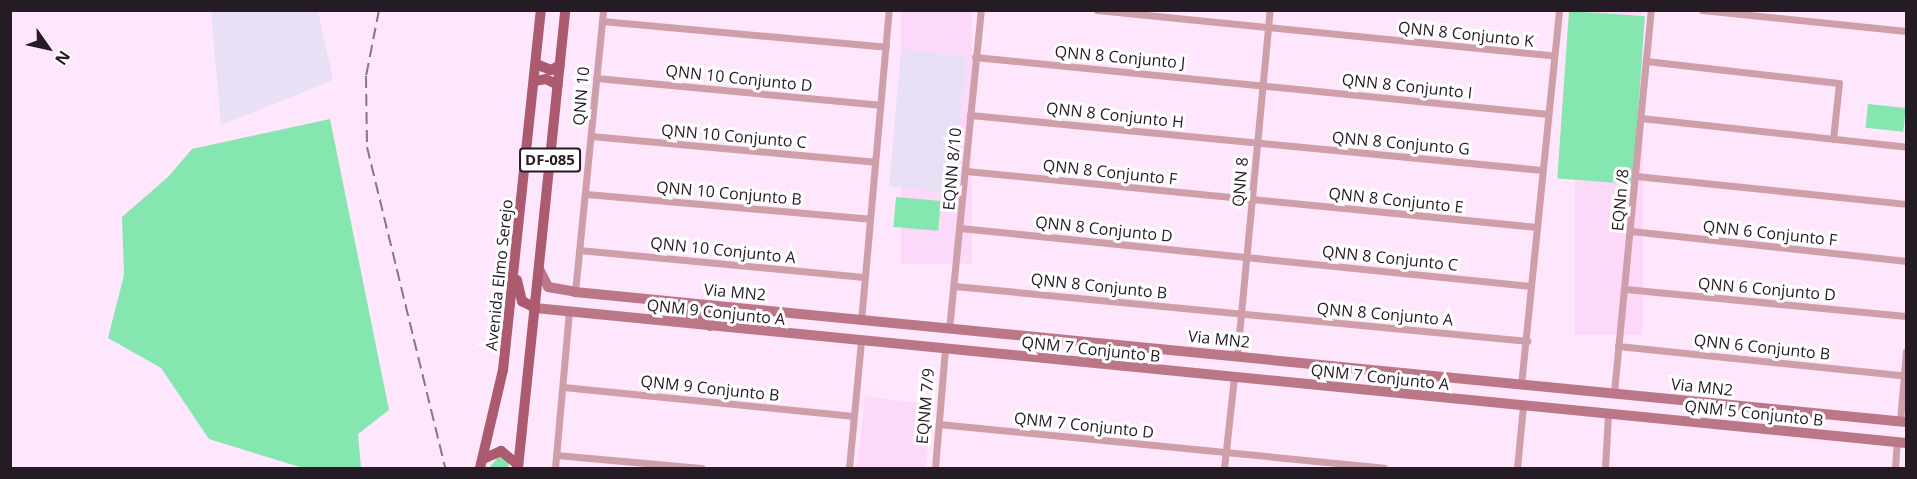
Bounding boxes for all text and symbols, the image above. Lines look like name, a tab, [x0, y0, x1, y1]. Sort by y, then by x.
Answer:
street label: QNN 8 Conjunto K	[1397, 17, 1535, 51]
north arrow	[18, 18, 78, 78]
street label: QNN 8 Conjunto J	[1054, 42, 1186, 72]
text: N	[50, 47, 76, 70]
street label: QNN 10 Conjunto D	[665, 61, 813, 95]
street label: QNN 10	[569, 66, 593, 126]
street label: QNN 8 Conjunto I	[1341, 70, 1473, 102]
street label: QNN 8 Conjunto H	[1045, 98, 1185, 132]
street label: QNN 10 Conjunto C	[660, 120, 808, 152]
street label: EQNN 8/10	[939, 127, 965, 211]
street label: QNN 8 Conjunto G	[1331, 127, 1471, 159]
road number: DF-085	[518, 148, 582, 172]
street label: QNN 8 Conjunto F	[1042, 155, 1178, 189]
street label: QNN 8	[1228, 156, 1252, 208]
street label: EQNn /8	[1608, 168, 1632, 232]
street label: QNN 10 Conjunto B	[655, 177, 803, 209]
street label: QNN 8 Conjunto E	[1328, 183, 1464, 217]
street label: Avenida Elmo Serejo	[481, 198, 517, 352]
street label: QNN 8 Conjunto D	[1034, 212, 1174, 246]
street label: QNN 6 Conjunto F	[1702, 216, 1838, 250]
street label: QNN 10 Conjunto A	[649, 233, 797, 267]
street label: QNN 8 Conjunto C	[1321, 241, 1459, 275]
street label: QNN 8 Conjunto B	[1030, 269, 1168, 303]
street label: QNN 6 Conjunto D	[1697, 273, 1837, 305]
street label: Via MN2	[703, 280, 767, 304]
street label: QNM 9 Conjunto A	[646, 295, 786, 329]
street label: QNN 8 Conjunto A	[1316, 298, 1454, 330]
street label: Via MN2	[1187, 326, 1251, 352]
street label: QNN 6 Conjunto B	[1693, 330, 1831, 364]
street label: QNM 7 Conjunto B	[1021, 332, 1161, 366]
street label: QNM 7 Conjunto A	[1310, 360, 1450, 394]
street label: EQNM 7/9	[912, 367, 938, 445]
street label: QNM 9 Conjunto B	[640, 371, 780, 405]
street label: Via MN2	[1670, 374, 1734, 400]
street label: QNM 5 Conjunto B	[1684, 396, 1824, 430]
street label: QNM 7 Conjunto D	[1013, 408, 1155, 442]

